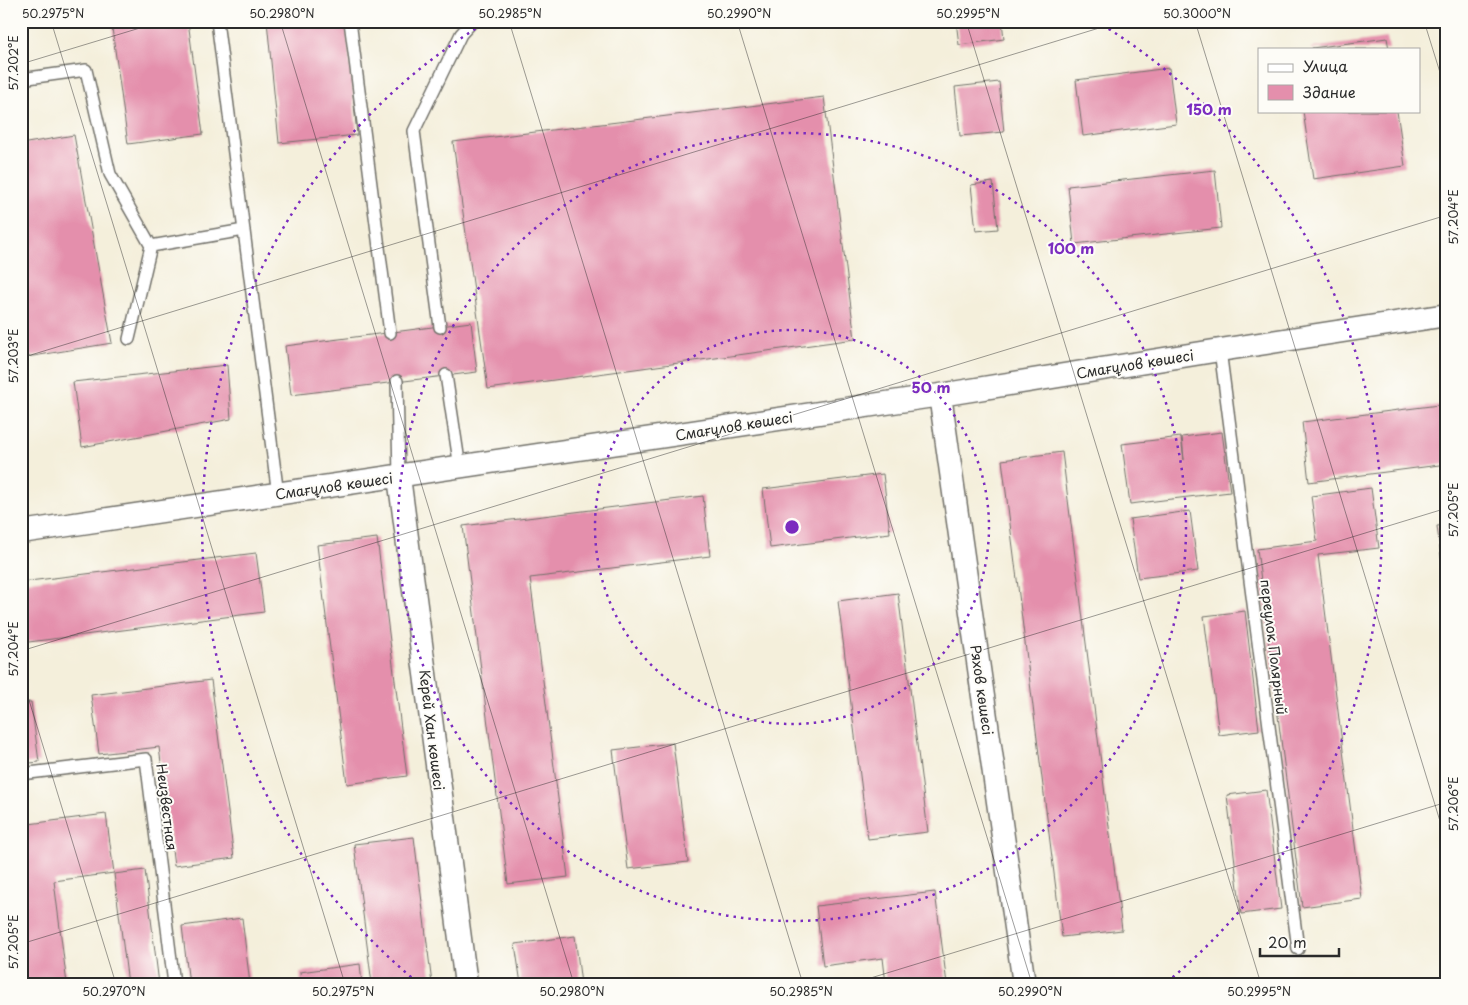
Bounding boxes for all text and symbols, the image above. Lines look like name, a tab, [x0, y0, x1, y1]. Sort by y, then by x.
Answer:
text: 50.2975°N	[22, 4, 84, 22]
text: 50.2980°N	[249, 4, 315, 22]
text: 50.2985°N	[478, 4, 542, 22]
text: 50.2990°N	[707, 4, 771, 22]
text: 50.2995°N	[936, 4, 1000, 22]
text: 50.3000°N	[1163, 4, 1231, 22]
text: 57.202°E	[4, 35, 22, 91]
legend	[1258, 48, 1420, 112]
text: Улица	[1303, 54, 1348, 77]
text: Здание	[1303, 80, 1356, 103]
text: 150 m	[1186, 97, 1232, 120]
text: 57.204°E	[1444, 189, 1462, 245]
text: 100 m	[1048, 236, 1094, 259]
text: 57.203°E	[4, 328, 22, 384]
street label: Смағұлов көшесі	[1075, 344, 1195, 384]
text: 50 m	[912, 375, 950, 398]
street label: Смағұлов көшесі	[674, 406, 794, 446]
street label: Смағұлов көшесі	[274, 467, 394, 505]
text: 57.205°E	[1444, 482, 1462, 538]
centre of rings	[783, 518, 801, 536]
street label: переулок Полярный	[1255, 578, 1293, 716]
text: 57.204°E	[4, 621, 22, 677]
street label: Ряхов көшесі	[965, 643, 999, 737]
street label: Керей Хан көшесі	[414, 668, 450, 792]
street label: Неизвестная	[151, 762, 183, 852]
text: 57.206°E	[1444, 776, 1462, 832]
text: 57.205°E	[4, 914, 22, 970]
scale bar	[1260, 925, 1339, 957]
text: 20 m	[1268, 930, 1307, 953]
text: 50.2970°N	[82, 982, 146, 1000]
text: 50.2975°N	[312, 982, 374, 1000]
text: 50.2980°N	[539, 982, 605, 1000]
text: 50.2985°N	[769, 982, 833, 1000]
text: 50.2990°N	[998, 982, 1062, 1000]
text: 50.2995°N	[1227, 982, 1291, 1000]

